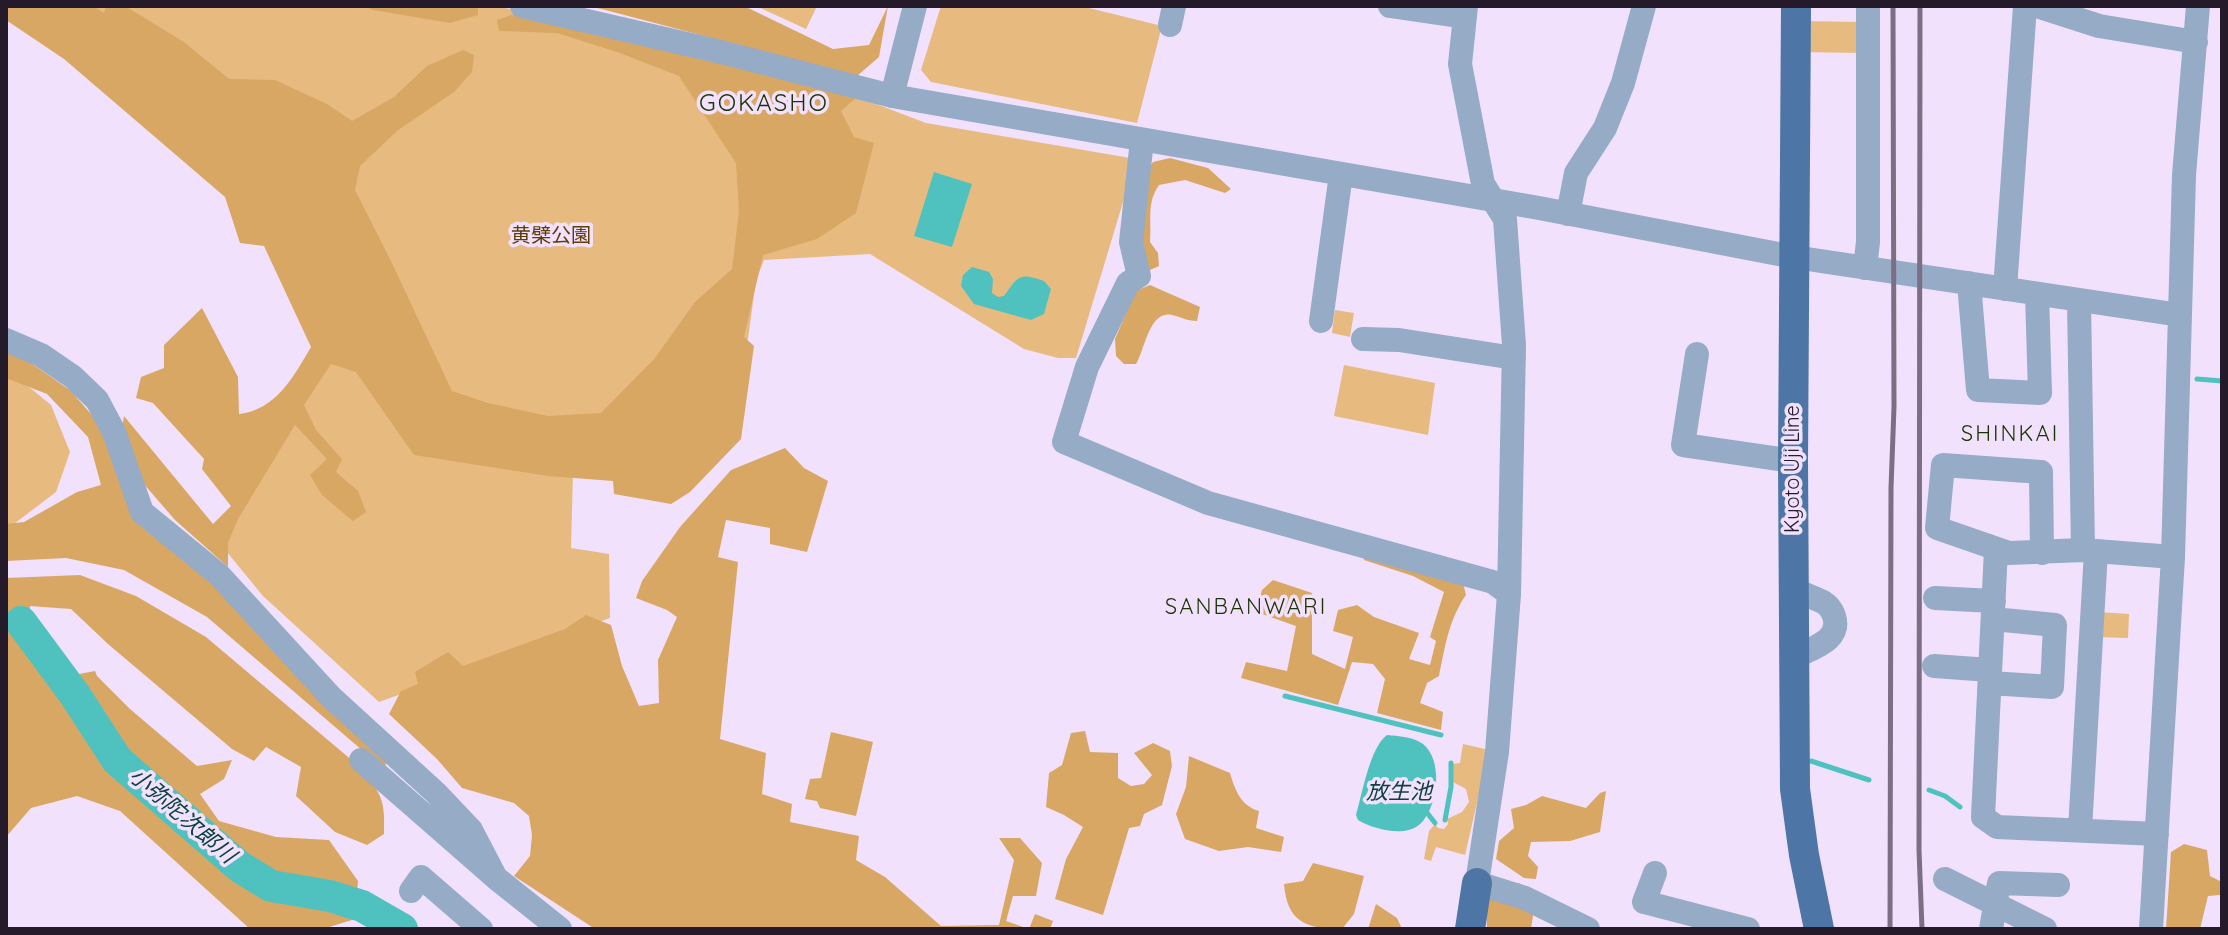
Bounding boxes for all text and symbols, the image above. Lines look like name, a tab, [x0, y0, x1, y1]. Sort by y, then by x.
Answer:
district label: GOKASHO	[699, 90, 829, 118]
park label: 黄檗公園	[511, 224, 591, 248]
street label: Kyoto Uji Line	[1781, 405, 1805, 533]
district label: SHINKAI	[1961, 421, 2059, 447]
district label: SANBANWARI	[1165, 594, 1327, 620]
water label: 小弥陀次郎川	[124, 763, 240, 869]
water label: 放生池	[1366, 779, 1432, 805]

